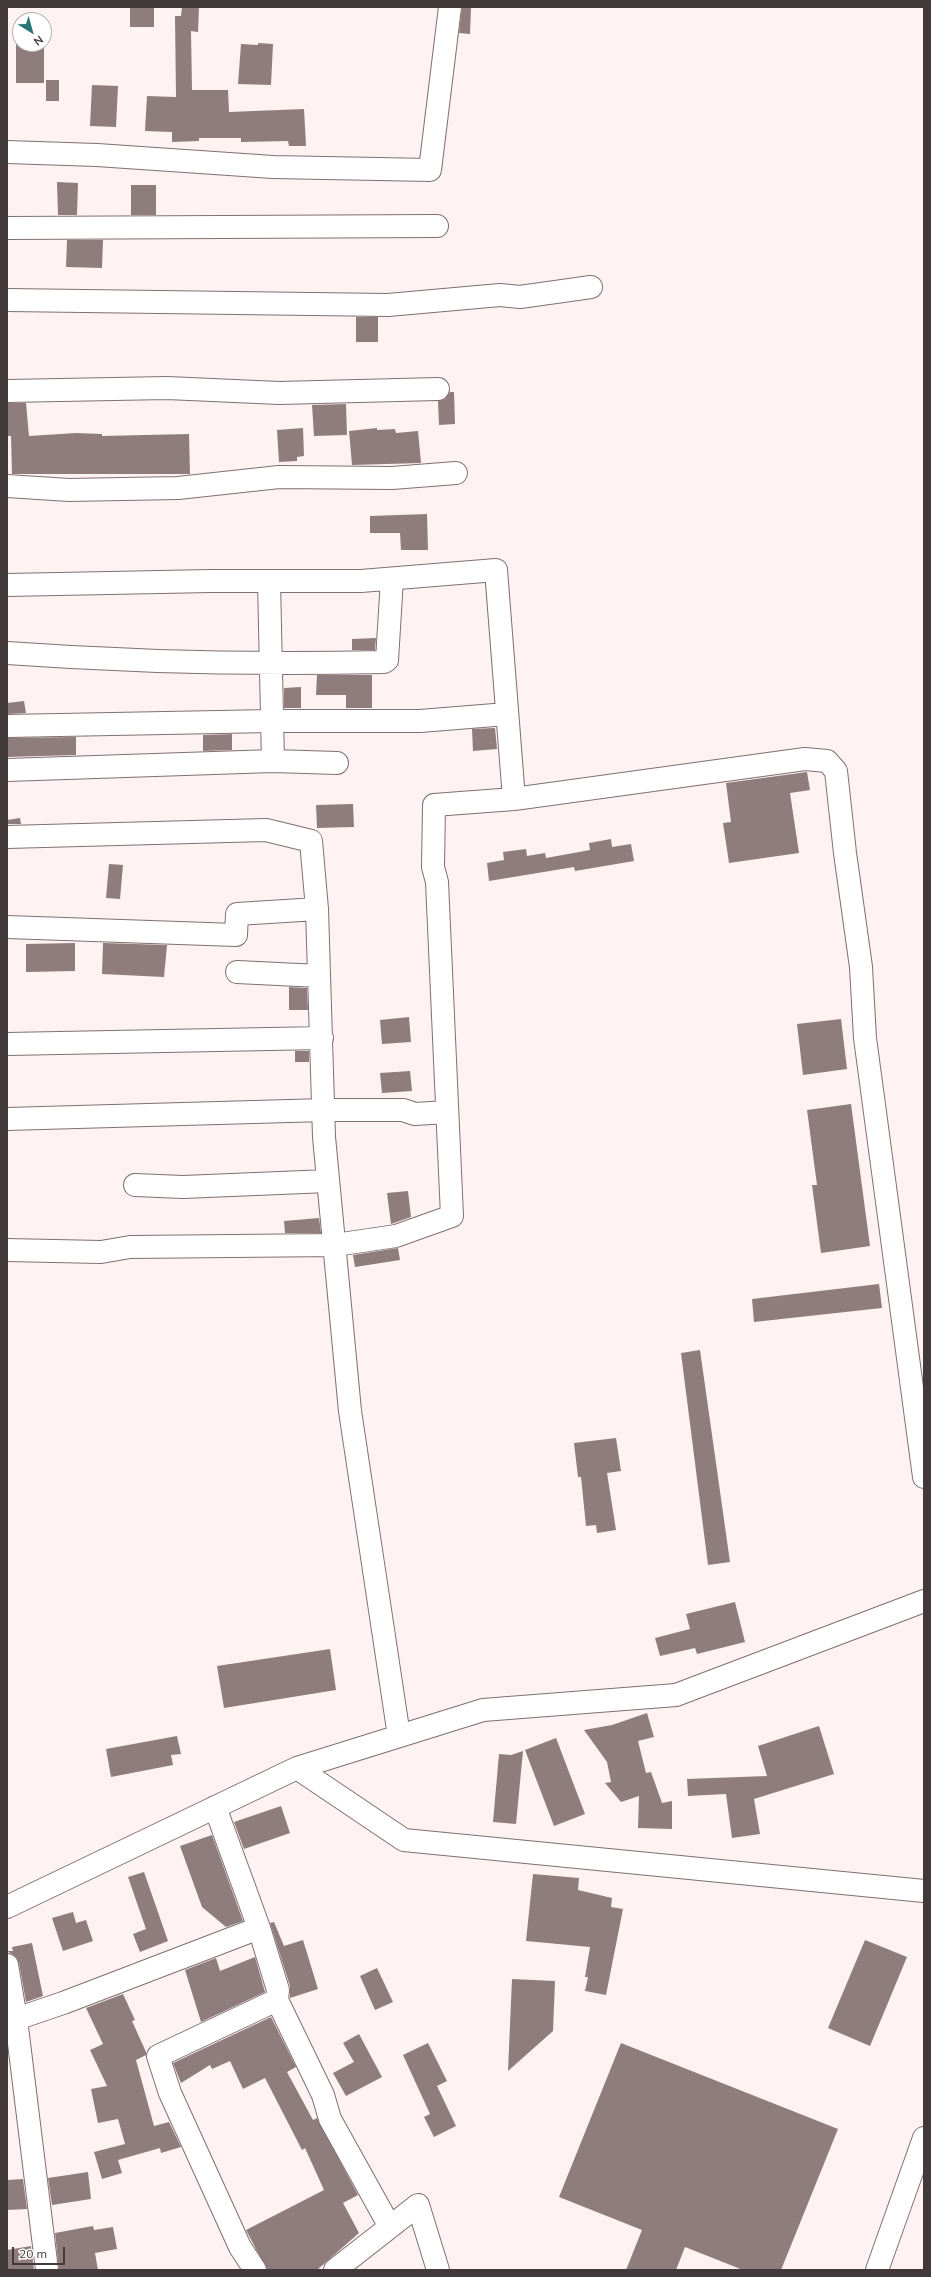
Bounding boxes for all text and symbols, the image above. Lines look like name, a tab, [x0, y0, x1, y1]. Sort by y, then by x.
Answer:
north arrow	[12, 12, 52, 52]
text: N	[31, 33, 46, 49]
scale bar	[14, 2239, 67, 2265]
text: 20 m	[19, 2246, 47, 2261]

